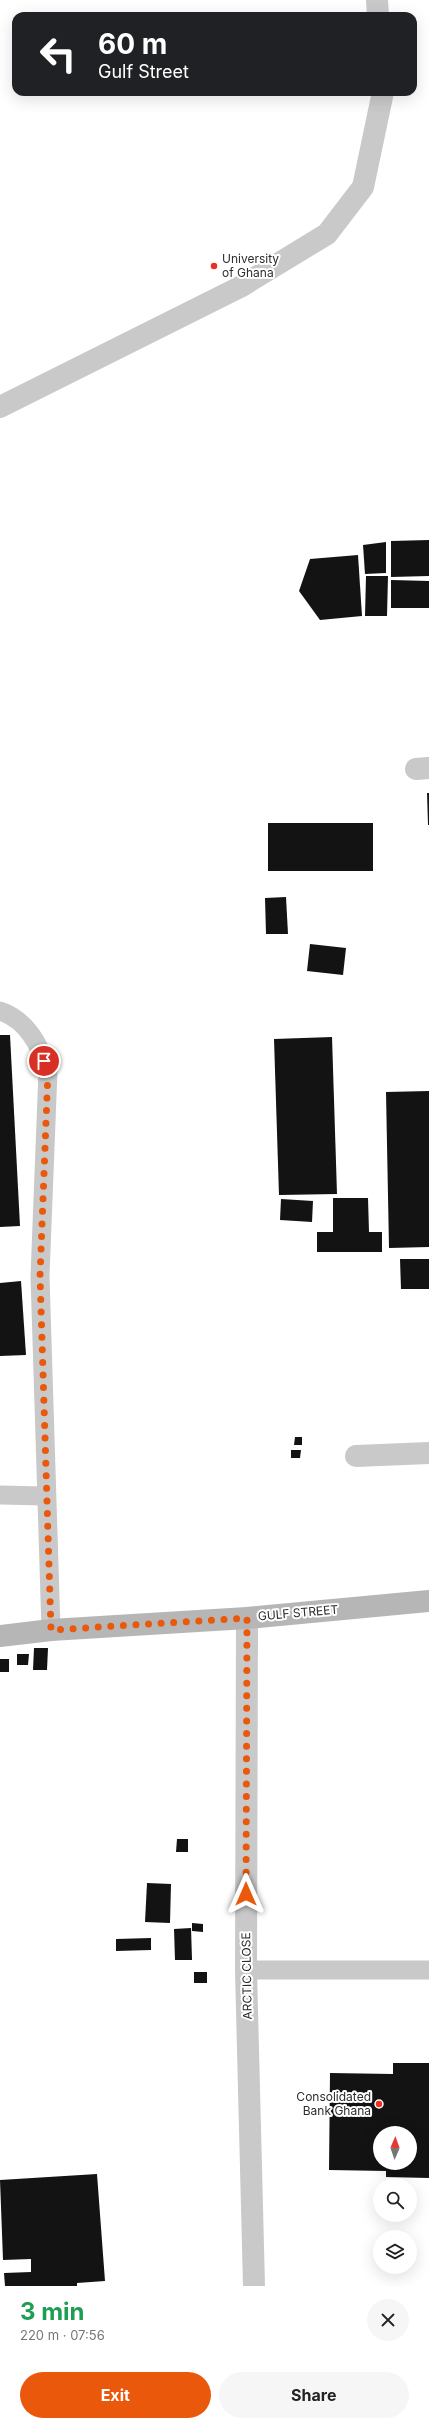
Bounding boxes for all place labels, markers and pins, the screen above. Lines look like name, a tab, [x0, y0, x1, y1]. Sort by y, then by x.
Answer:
place label: University of Ghana	[222, 251, 279, 280]
marker: University of Ghana	[209, 261, 219, 271]
pin	[27, 1044, 61, 1078]
place label: Consolidated Bank Ghana	[296, 2089, 371, 2118]
marker: Consolidated Bank Ghana	[374, 2099, 384, 2109]

